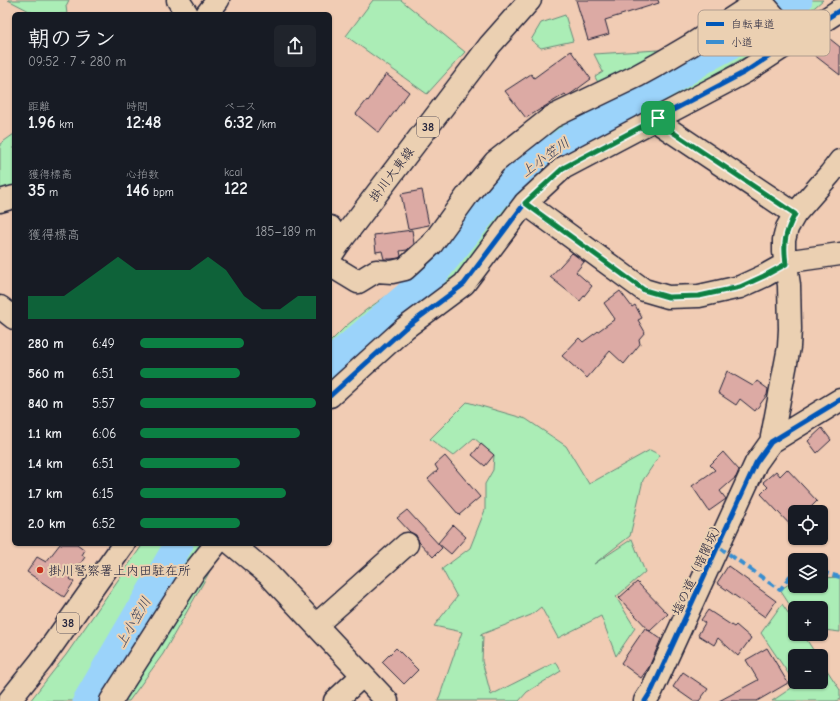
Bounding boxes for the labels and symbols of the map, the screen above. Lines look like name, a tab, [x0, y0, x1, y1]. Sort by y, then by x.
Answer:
legend	[698, 10, 830, 56]
text: 自転車道	[731, 18, 775, 31]
text: 小道	[731, 36, 753, 49]
pin	[641, 101, 675, 135]
road number: 38	[417, 117, 439, 137]
water label: 上小笠川	[518, 134, 573, 181]
street label: 掛川大東線	[366, 143, 418, 205]
street label: 塩の道（暗闇坂）	[669, 517, 726, 618]
place label: 掛川警察署上内田駐在所	[48, 563, 191, 578]
marker: 掛川警察署上内田駐在所	[35, 565, 45, 575]
water label: 上小笠川	[112, 594, 155, 651]
road number: 38	[57, 613, 79, 633]

